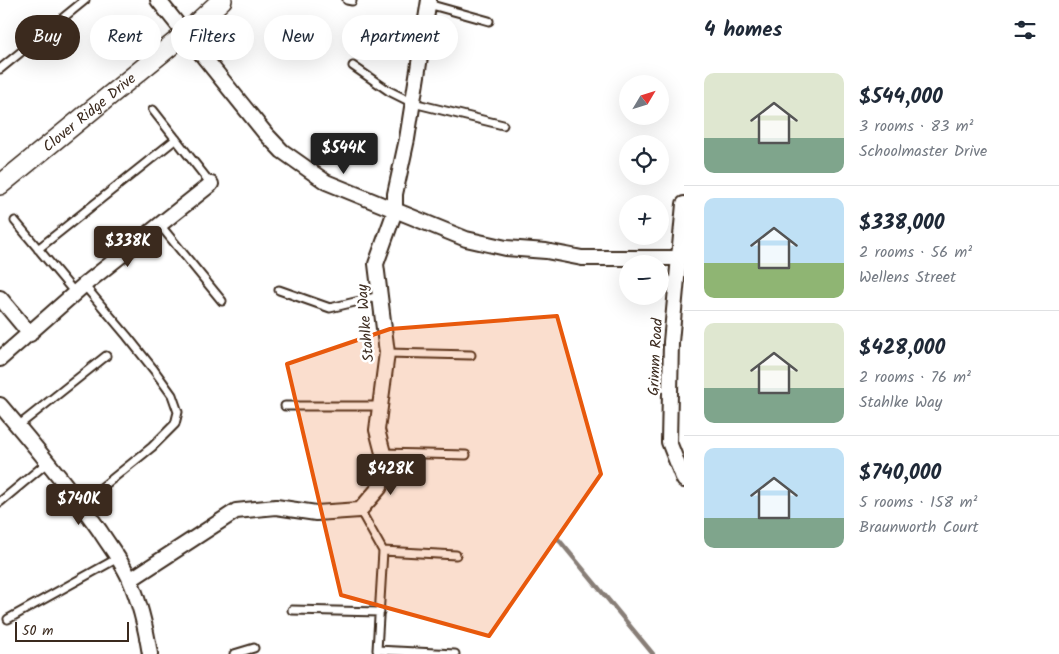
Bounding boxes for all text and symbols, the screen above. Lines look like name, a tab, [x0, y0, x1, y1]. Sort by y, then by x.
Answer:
text: 4 homes	[704, 14, 782, 47]
chip: Buy	[15, 15, 80, 60]
chip: Rent	[90, 15, 161, 60]
chip: Filters	[171, 15, 254, 60]
chip: New	[264, 15, 332, 60]
chip: Apartment	[342, 15, 458, 60]
icon: filters	[1011, 16, 1039, 44]
street label: Clover Ridge Drive	[38, 67, 142, 159]
north arrow	[619, 75, 669, 125]
map controls	[619, 75, 669, 305]
text: $544,000	[859, 81, 943, 114]
icon: home	[744, 93, 804, 153]
text: 3 rooms · 83 m²	[859, 114, 973, 139]
pin: $544K	[309, 132, 379, 175]
button: locate	[619, 135, 669, 185]
text: $544K	[322, 136, 366, 161]
text: Schoolmaster Drive	[859, 139, 987, 164]
button: +	[619, 195, 669, 245]
text: $338,000	[859, 207, 945, 240]
icon: home	[744, 218, 804, 278]
pin: $338K	[93, 226, 163, 268]
text: $338K	[105, 229, 151, 254]
text: 2 rooms · 56 m²	[859, 240, 972, 265]
button: −	[619, 255, 669, 305]
text: Wellens Street	[859, 265, 956, 290]
street label: Stahlke Way	[351, 282, 381, 363]
street label: Grimm Road	[642, 317, 670, 396]
text: $428,000	[859, 332, 945, 365]
icon: home	[744, 343, 804, 403]
text: 2 rooms · 76 m²	[859, 365, 971, 390]
text: Stahlke Way	[859, 390, 942, 415]
pin: $428K	[356, 454, 426, 496]
text: $428K	[368, 457, 414, 482]
text: $740,000	[859, 457, 941, 490]
icon: home	[744, 468, 804, 528]
pin: $740K	[44, 484, 114, 526]
text: $740K	[57, 487, 101, 512]
text: 5 rooms · 158 m²	[859, 490, 977, 515]
text: Braunworth Court	[859, 515, 979, 540]
scale bar	[15, 619, 129, 642]
text: 50 m	[22, 620, 53, 642]

